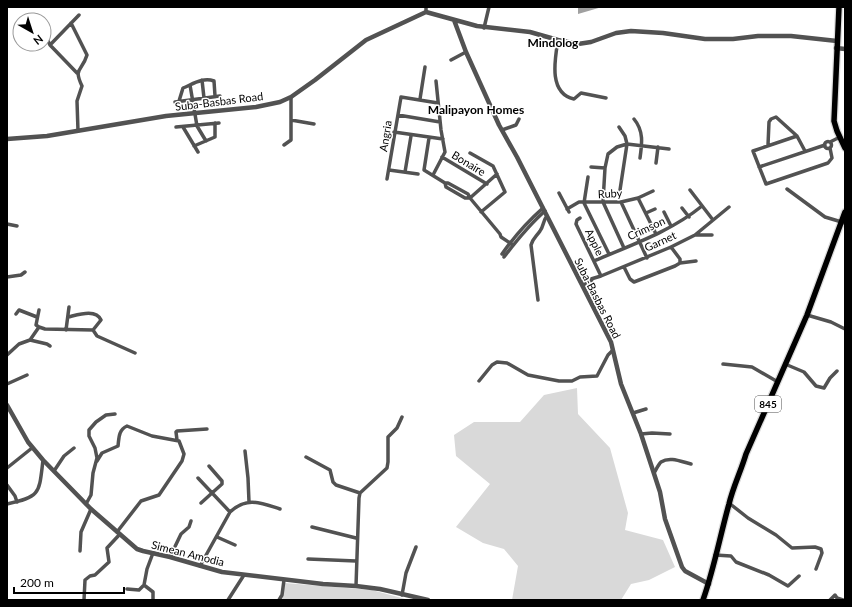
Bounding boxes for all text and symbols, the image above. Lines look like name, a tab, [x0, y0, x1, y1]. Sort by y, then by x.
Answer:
north arrow	[12, 12, 52, 52]
text: N	[31, 32, 46, 48]
district label: Mindolog	[528, 35, 579, 50]
street label: Suba-Basbas Road	[174, 89, 264, 113]
district label: Malipayon Homes	[428, 102, 524, 117]
street label: Angria	[376, 119, 394, 153]
street label: Bonaire	[450, 148, 488, 178]
street label: Ruby	[597, 186, 623, 200]
street label: Crimson	[625, 214, 667, 242]
street label: Apple	[583, 226, 607, 258]
street label: Garnet	[642, 228, 678, 254]
street label: Suba-Basbas Road	[572, 256, 624, 340]
road number: 845	[755, 396, 781, 412]
street label: Simean Amodia	[150, 538, 226, 568]
scale bar	[14, 569, 124, 595]
text: 200 m	[20, 575, 54, 590]

